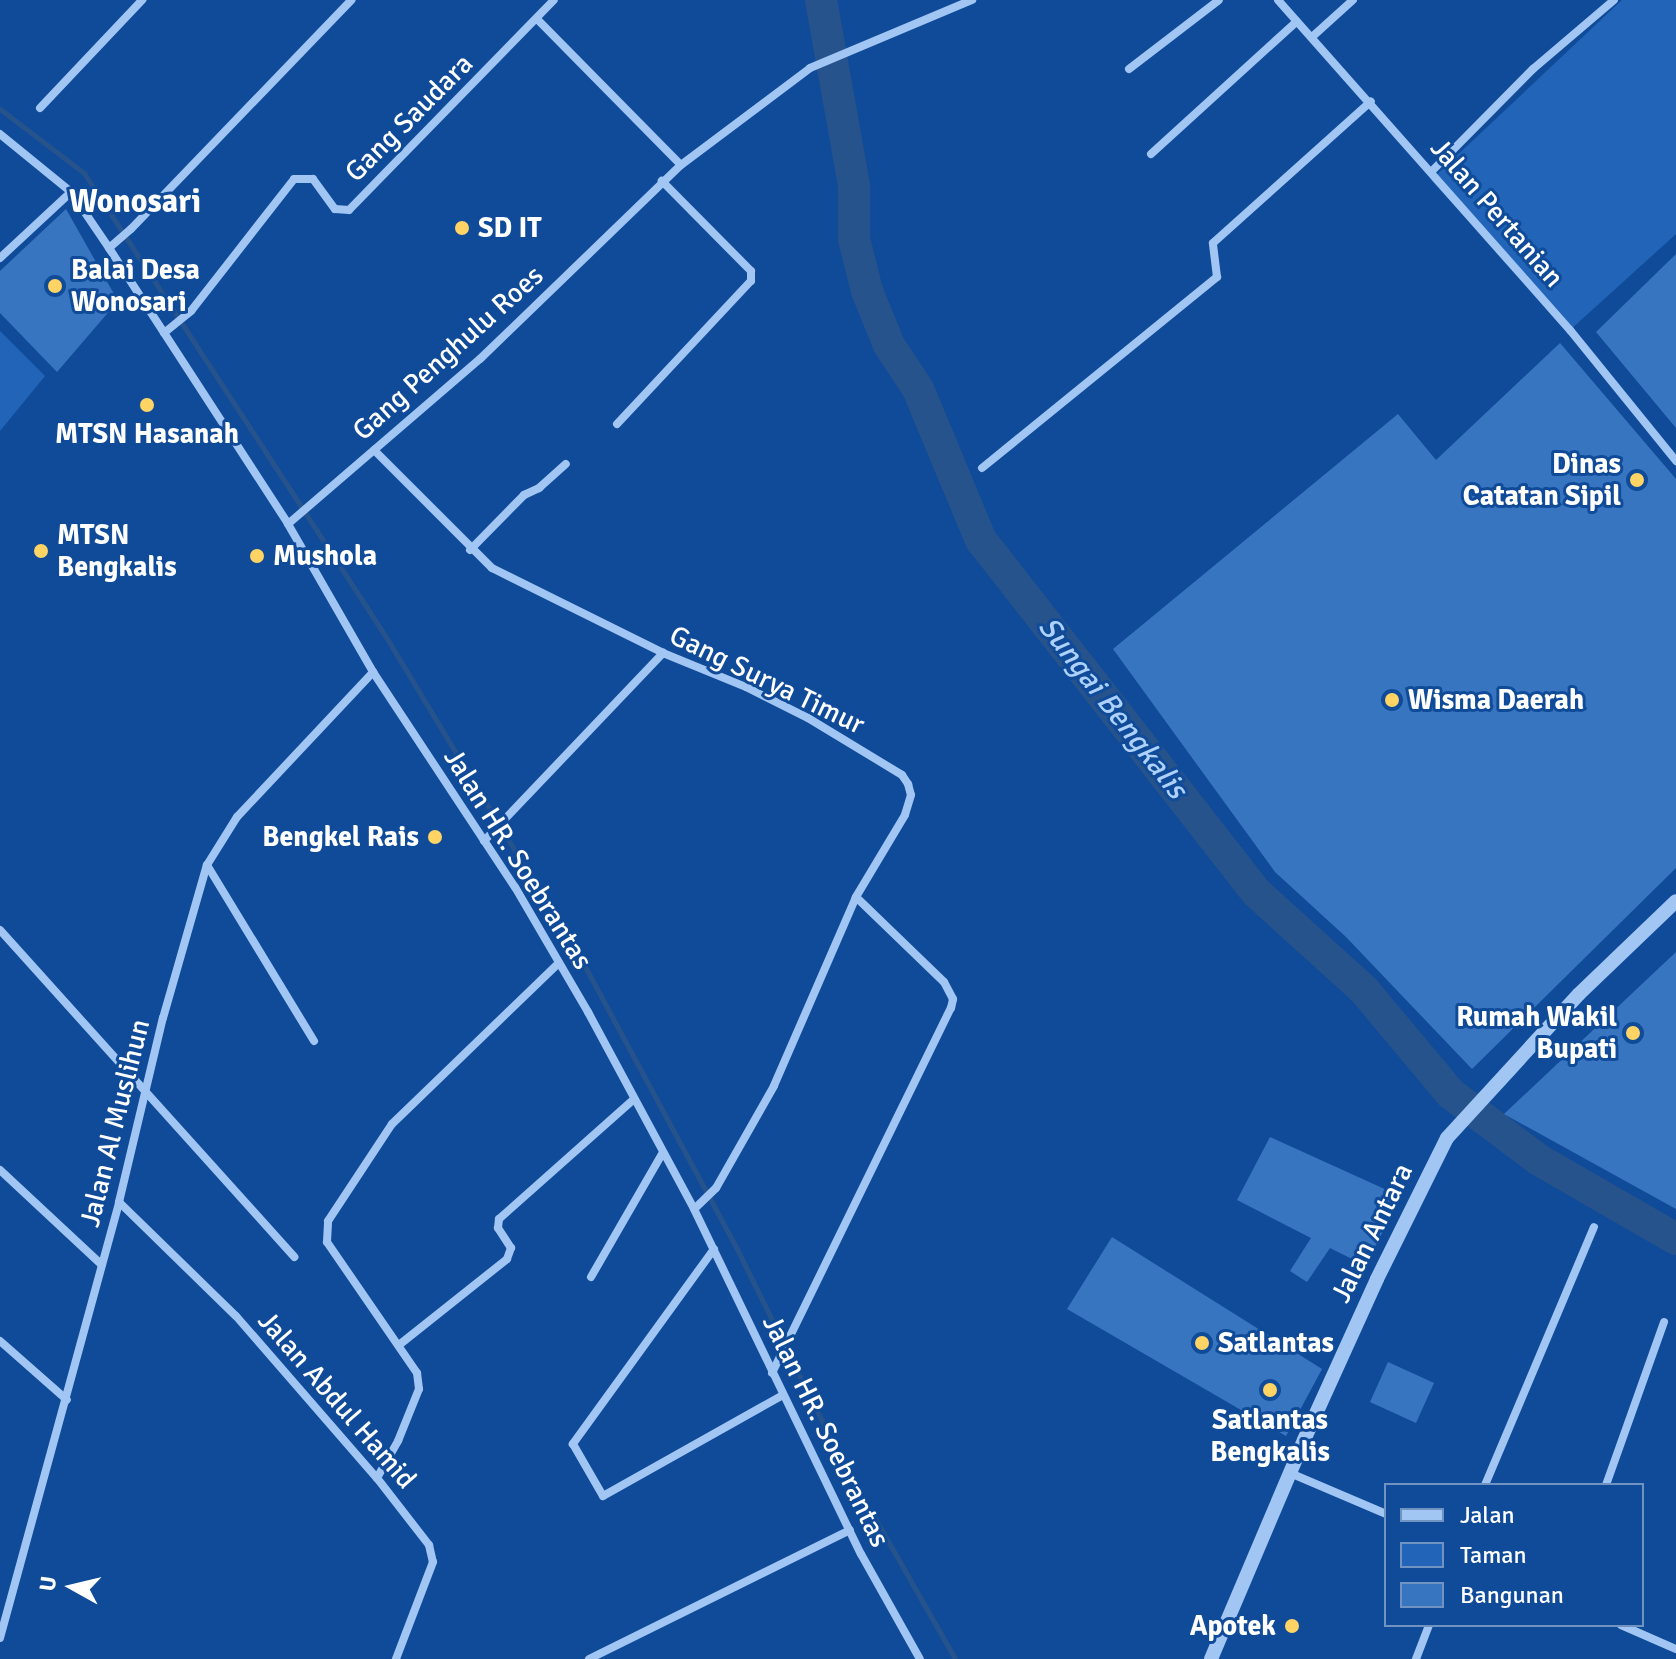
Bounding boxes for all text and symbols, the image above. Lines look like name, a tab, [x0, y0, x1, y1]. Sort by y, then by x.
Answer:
street label: Gang Saudara	[338, 47, 480, 189]
street label: Jalan Pertanian	[1423, 132, 1571, 294]
district label: Wonosari	[69, 183, 201, 221]
place label: SD IT	[478, 211, 542, 245]
marker: SD IT	[453, 219, 471, 237]
place label: Balai Desa Wonosari	[71, 253, 200, 319]
street label: Gang Penghulu Roes	[346, 259, 550, 447]
marker: Balai Desa Wonosari	[46, 277, 64, 295]
marker: MTSN Hasanah	[138, 396, 156, 414]
place label: MTSN Hasanah	[55, 417, 239, 451]
place label: Dinas Catatan Sipil	[1463, 447, 1621, 513]
marker: Dinas Catatan Sipil	[1628, 471, 1646, 489]
place label: MTSN Bengkalis	[57, 518, 177, 584]
place label: Mushola	[273, 539, 377, 573]
marker: MTSN Bengkalis	[32, 542, 50, 560]
marker: Mushola	[248, 547, 266, 565]
water label: Sungai Bengkalis	[1030, 610, 1194, 806]
street label: Gang Surya Timur	[664, 618, 870, 742]
place label: Wisma Daerah	[1408, 683, 1584, 717]
marker: Wisma Daerah	[1383, 691, 1401, 709]
street label: Jalan HR. Soebrantas	[436, 742, 600, 976]
place label: Bengkel Rais	[262, 820, 419, 854]
marker: Bengkel Rais	[426, 828, 444, 846]
place label: Rumah Wakil Bupati	[1456, 1000, 1617, 1066]
street label: Jalan Al Muslihun	[73, 1016, 157, 1230]
marker: Rumah Wakil Bupati	[1624, 1024, 1642, 1042]
street label: Jalan Antara	[1324, 1158, 1420, 1308]
street label: Jalan Abdul Hamid	[251, 1304, 423, 1496]
street label: Jalan HR. Soebrantas	[755, 1310, 897, 1552]
place label: Satlantas	[1218, 1326, 1334, 1360]
marker: Satlantas	[1193, 1334, 1211, 1352]
marker: Satlantas Bengkalis	[1261, 1381, 1279, 1399]
place label: Satlantas Bengkalis	[1210, 1403, 1330, 1469]
legend	[1384, 1483, 1644, 1627]
text: Jalan	[1460, 1500, 1515, 1530]
text: Taman	[1460, 1540, 1527, 1570]
north arrow	[32, 1547, 112, 1627]
text: U	[33, 1574, 62, 1593]
text: Bangunan	[1460, 1580, 1564, 1610]
place label: Apotek	[1190, 1609, 1276, 1643]
marker: Apotek	[1283, 1617, 1301, 1635]

